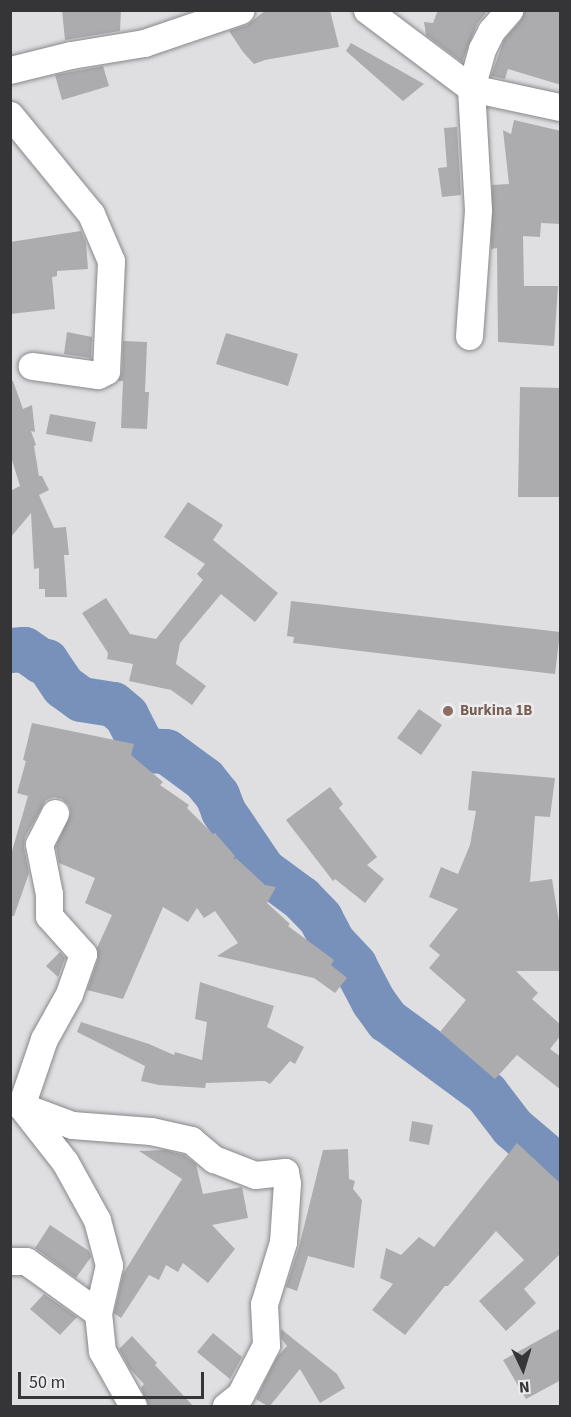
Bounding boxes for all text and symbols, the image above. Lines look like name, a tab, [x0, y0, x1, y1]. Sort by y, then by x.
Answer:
place label: Burkina 1B	[460, 702, 532, 720]
marker: Burkina 1B	[441, 704, 455, 718]
north arrow	[493, 1339, 553, 1399]
scale bar	[21, 1360, 207, 1398]
text: 50 m	[29, 1370, 65, 1395]
text: N	[518, 1376, 530, 1398]

